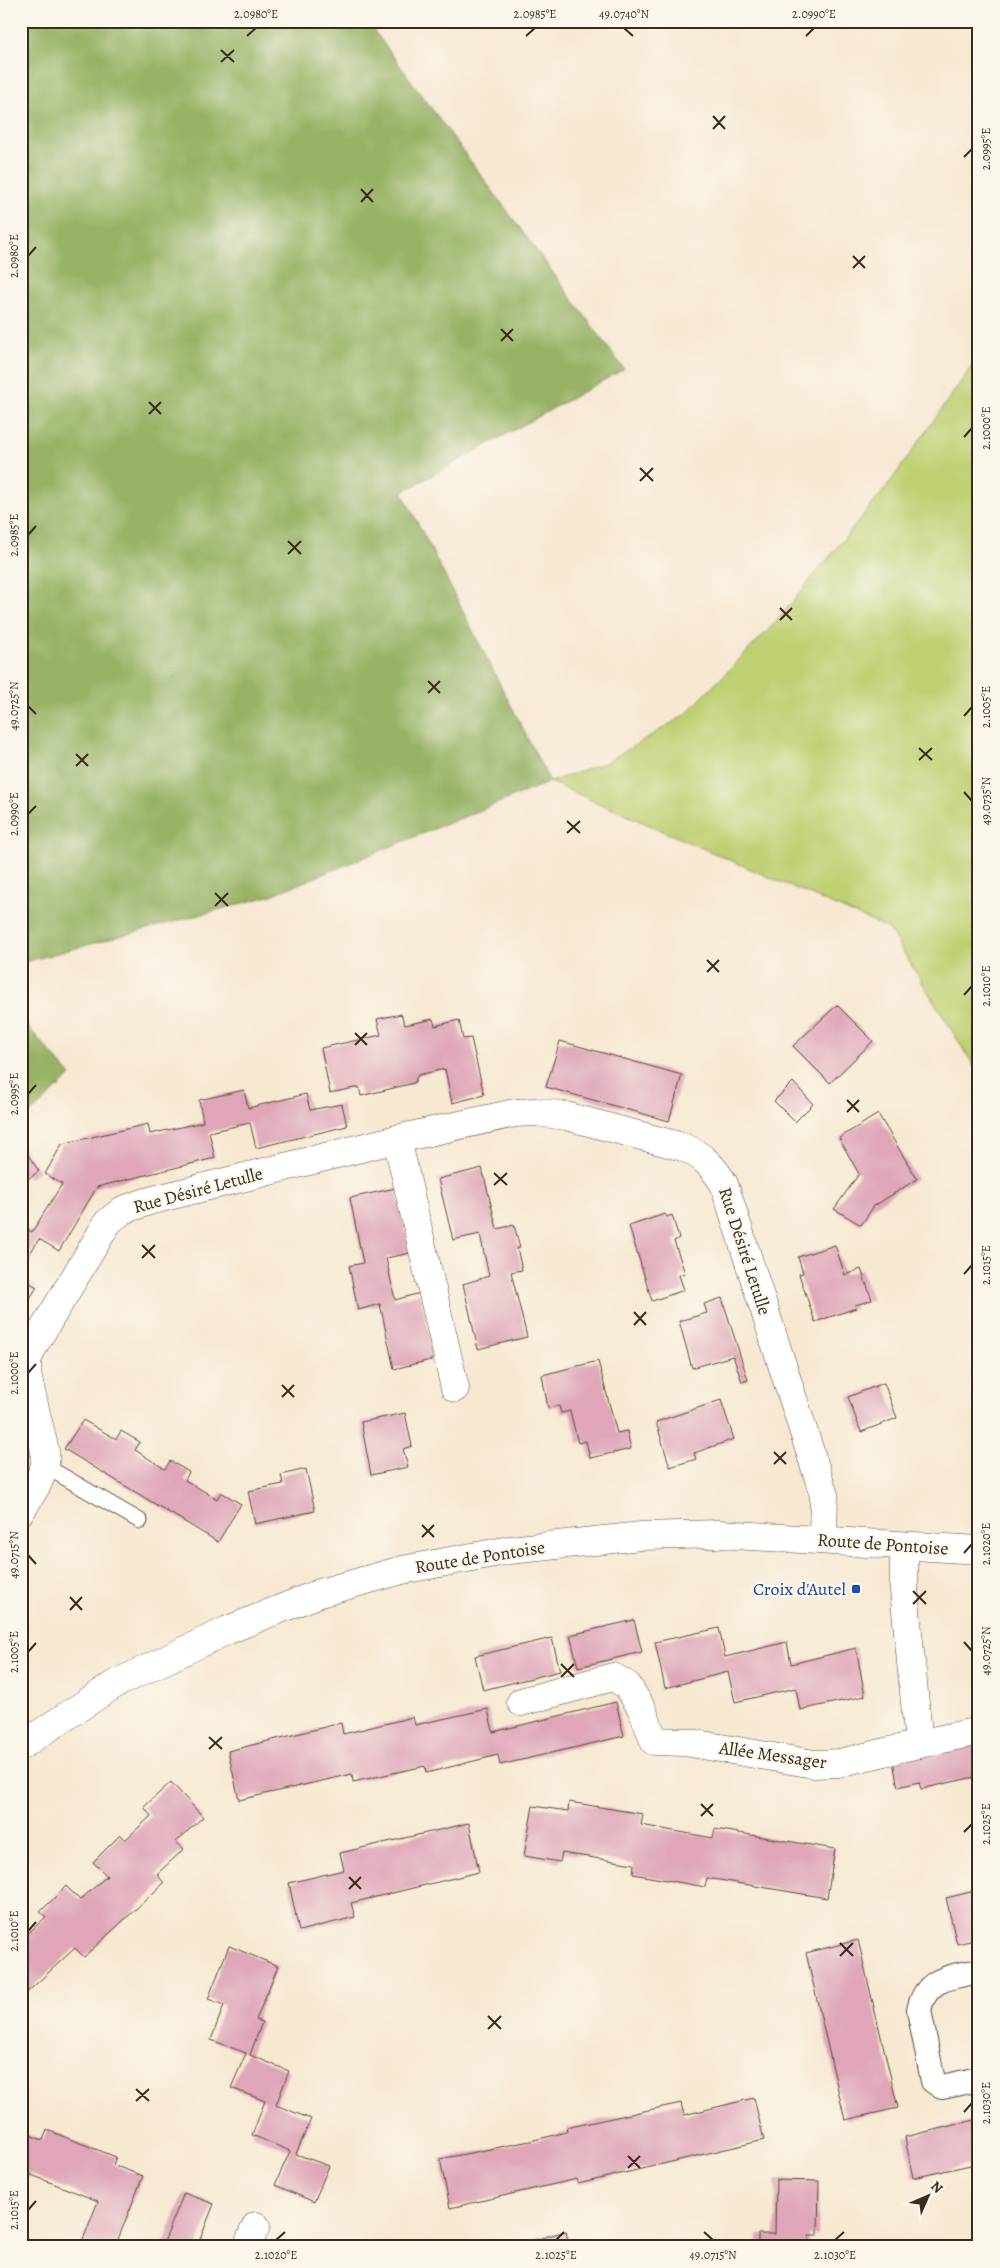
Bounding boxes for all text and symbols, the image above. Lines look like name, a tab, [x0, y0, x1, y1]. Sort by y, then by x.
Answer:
text: 2.0980°E	[234, 6, 278, 22]
text: 2.0985°E	[514, 6, 556, 22]
text: 49.0740°N	[599, 6, 649, 22]
text: 2.0990°E	[792, 6, 836, 22]
text: 2.0995°E	[978, 128, 994, 170]
text: 2.0980°E	[6, 234, 22, 278]
text: 2.1000°E	[978, 406, 994, 450]
text: 2.0985°E	[6, 514, 22, 556]
text: 49.0725°N	[6, 681, 22, 731]
text: 2.1005°E	[978, 686, 994, 728]
text: 49.0735°N	[978, 776, 994, 825]
text: 2.0990°E	[6, 792, 22, 836]
text: 2.1010°E	[978, 965, 994, 1007]
text: 2.0995°E	[6, 1073, 22, 1115]
street label: Rue Désiré Letulle	[131, 1161, 265, 1219]
street label: Rue Désiré Letulle	[713, 1184, 777, 1318]
text: 2.1015°E	[978, 1245, 994, 1285]
text: 2.1000°E	[6, 1351, 22, 1395]
text: 2.1020°E	[978, 1523, 994, 1565]
street label: Route de Pontoise	[817, 1527, 949, 1561]
text: 49.0715°N	[6, 1531, 22, 1579]
street label: Route de Pontoise	[413, 1535, 547, 1579]
place label: Croix d'Autel	[753, 1577, 847, 1601]
marker: Croix d'Autel	[850, 1583, 862, 1595]
text: 49.0725°N	[978, 1626, 994, 1676]
text: 2.1005°E	[6, 1631, 22, 1673]
street label: Allée Messager	[717, 1735, 828, 1774]
text: 2.1025°E	[978, 1803, 994, 1845]
text: 2.1010°E	[6, 1910, 22, 1952]
text: 2.1030°E	[978, 2082, 994, 2124]
north arrow	[902, 2170, 952, 2220]
text: N	[927, 2177, 947, 2197]
text: 2.1015°E	[6, 2190, 22, 2230]
text: 2.1020°E	[255, 2247, 297, 2263]
text: 2.1025°E	[535, 2247, 577, 2263]
text: 49.0715°N	[689, 2247, 737, 2263]
text: 2.1030°E	[814, 2247, 856, 2263]

